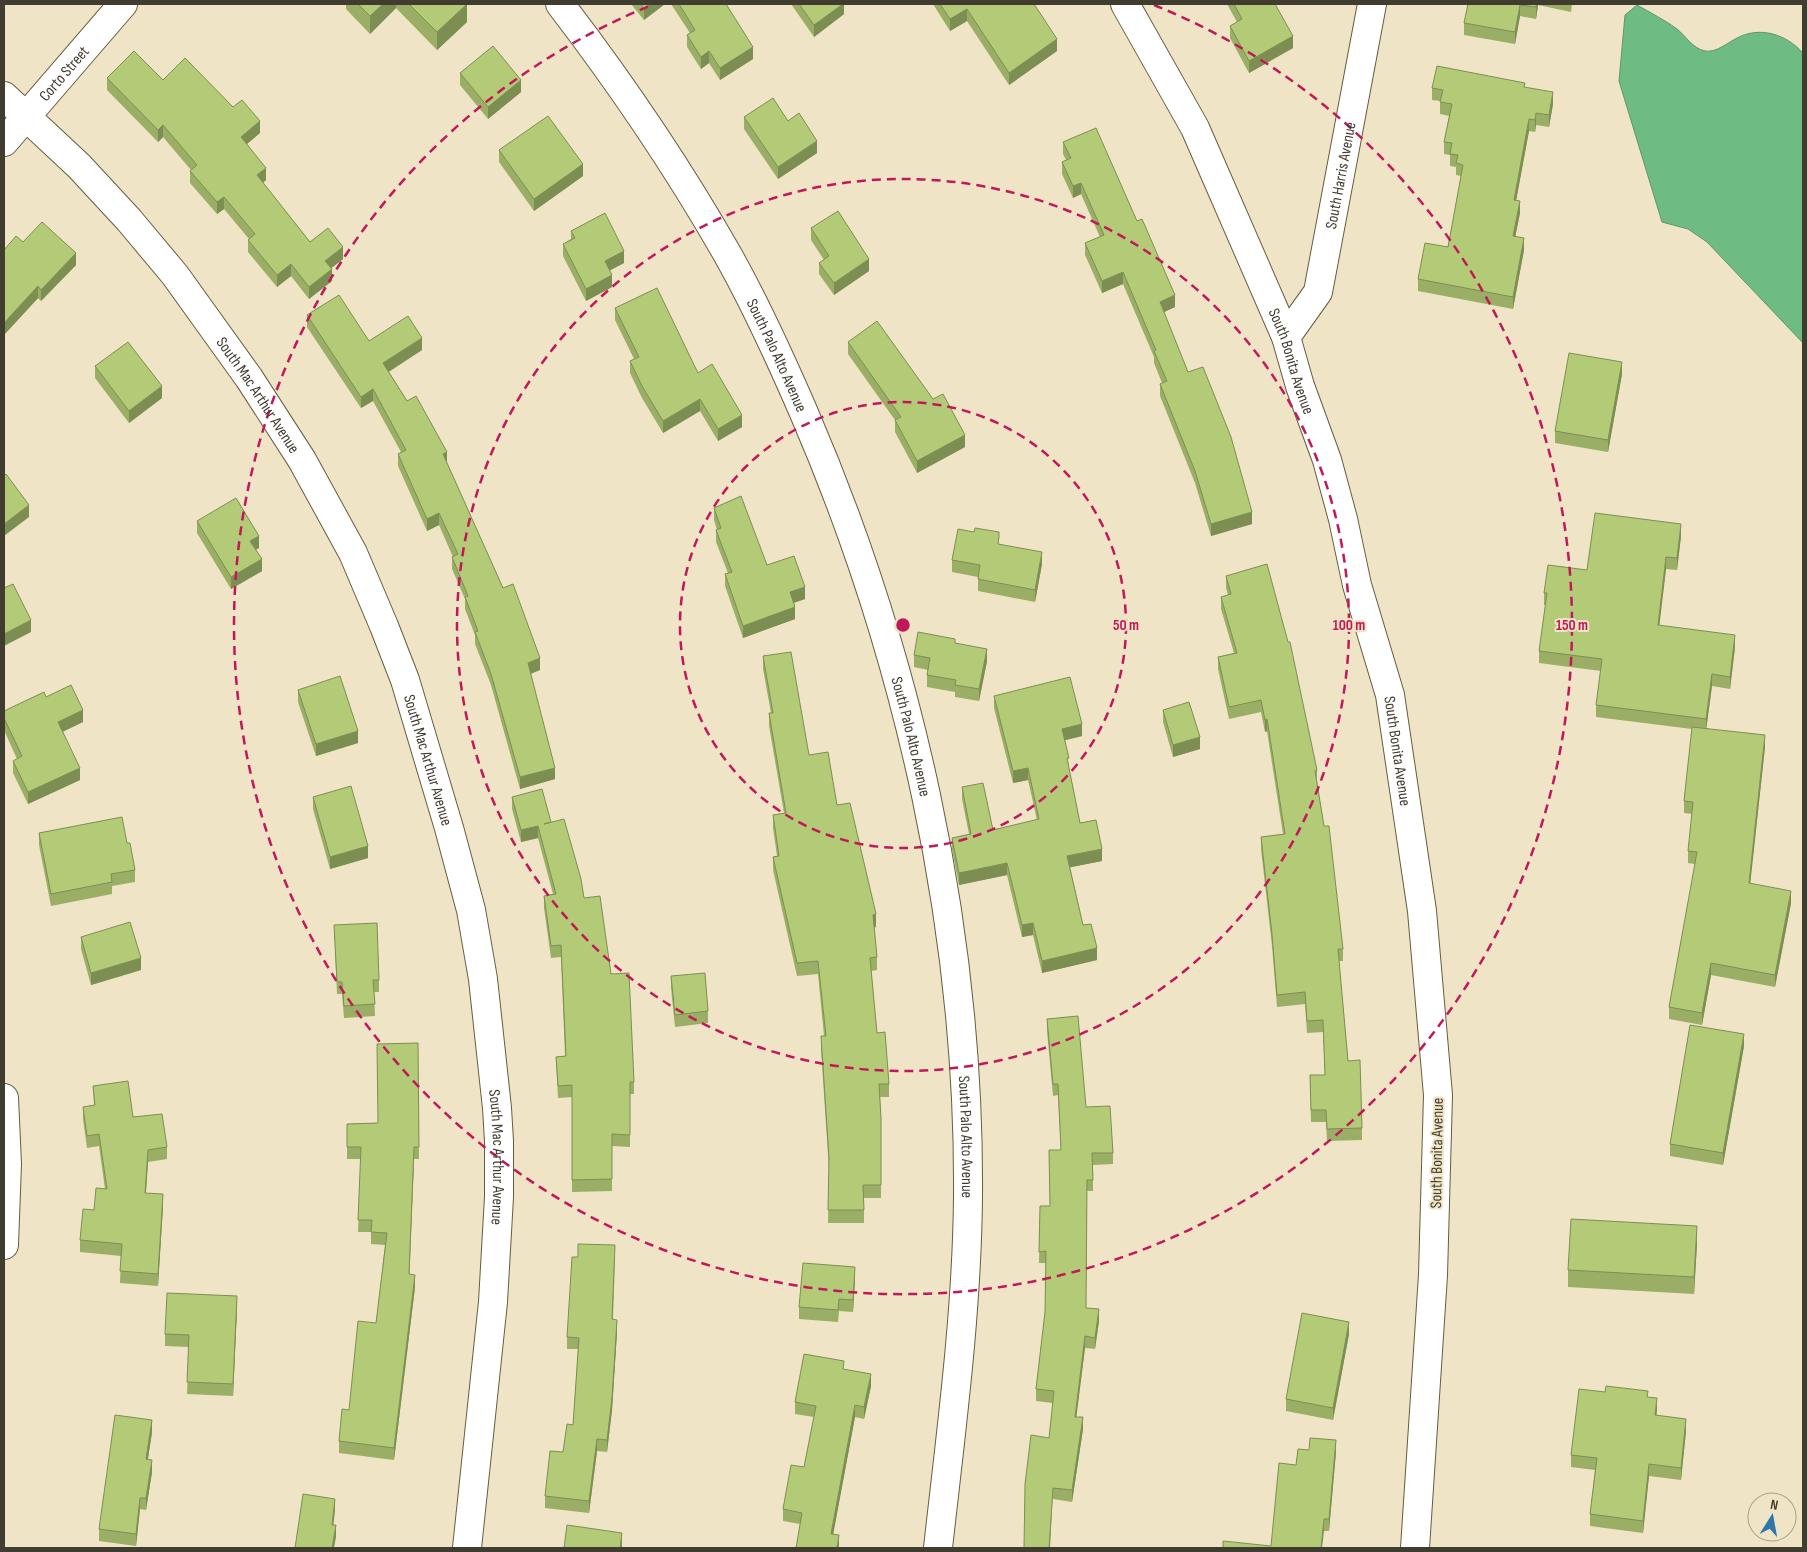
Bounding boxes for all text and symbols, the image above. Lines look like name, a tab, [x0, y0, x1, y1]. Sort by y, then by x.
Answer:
street label: Corto Street	[36, 42, 94, 106]
street label: South Harris Avenue	[1322, 120, 1361, 231]
street label: South Palo Alto Avenue	[742, 296, 810, 415]
street label: South Bonita Avenue	[1264, 306, 1317, 417]
street label: South Mac Arthur Avenue	[212, 334, 303, 457]
centre of rings	[894, 616, 912, 634]
text: 50 m	[1113, 616, 1139, 635]
text: 100 m	[1333, 616, 1365, 635]
text: 150 m	[1556, 616, 1588, 635]
street label: South Palo Alto Avenue	[886, 675, 934, 798]
street label: South Mac Arthur Avenue	[399, 692, 456, 828]
street label: South Bonita Avenue	[1379, 695, 1414, 807]
street label: South Palo Alto Avenue	[954, 1075, 976, 1198]
street label: South Mac Arthur Avenue	[484, 1089, 507, 1226]
street label: South Bonita Avenue	[1427, 1098, 1448, 1209]
north arrow	[1747, 1492, 1797, 1542]
text: N	[1769, 1496, 1780, 1514]

